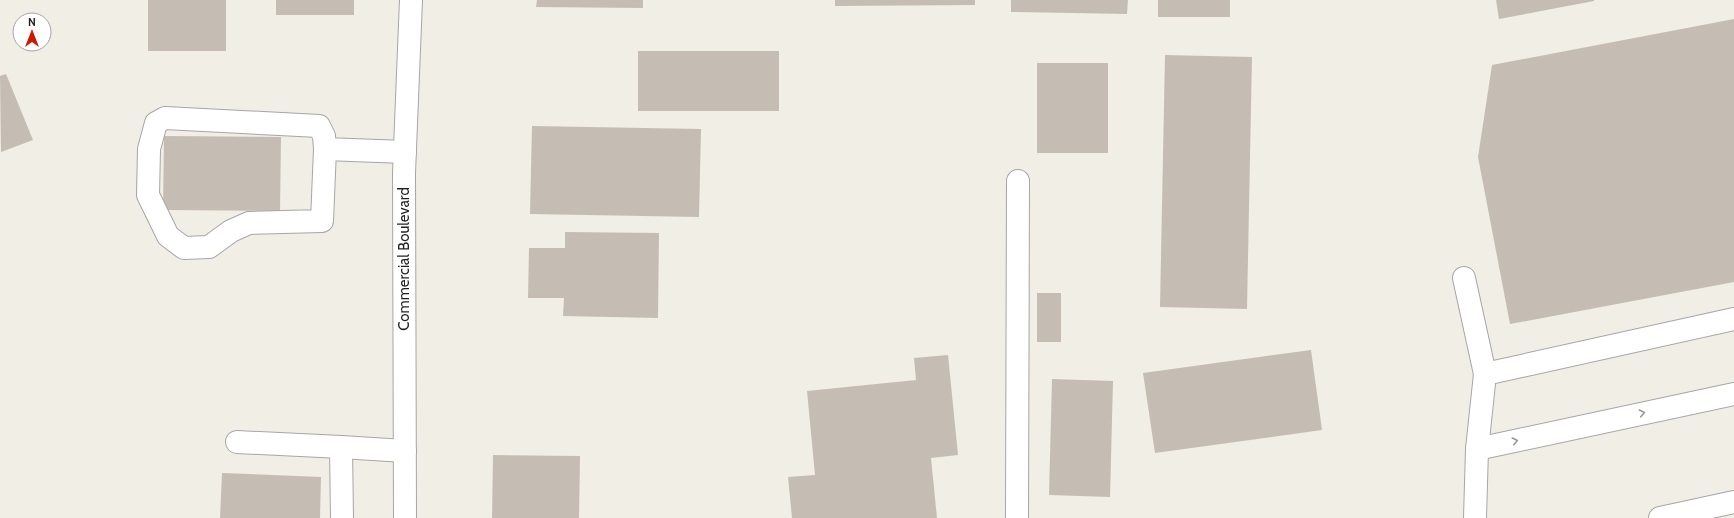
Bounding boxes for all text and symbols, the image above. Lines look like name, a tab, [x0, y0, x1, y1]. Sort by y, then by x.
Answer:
north arrow	[12, 12, 52, 52]
text: N	[28, 15, 36, 29]
street label: Commercial Boulevard	[395, 187, 413, 331]
one-way arrow	[1639, 410, 1645, 418]
one-way arrow	[1512, 437, 1518, 445]

